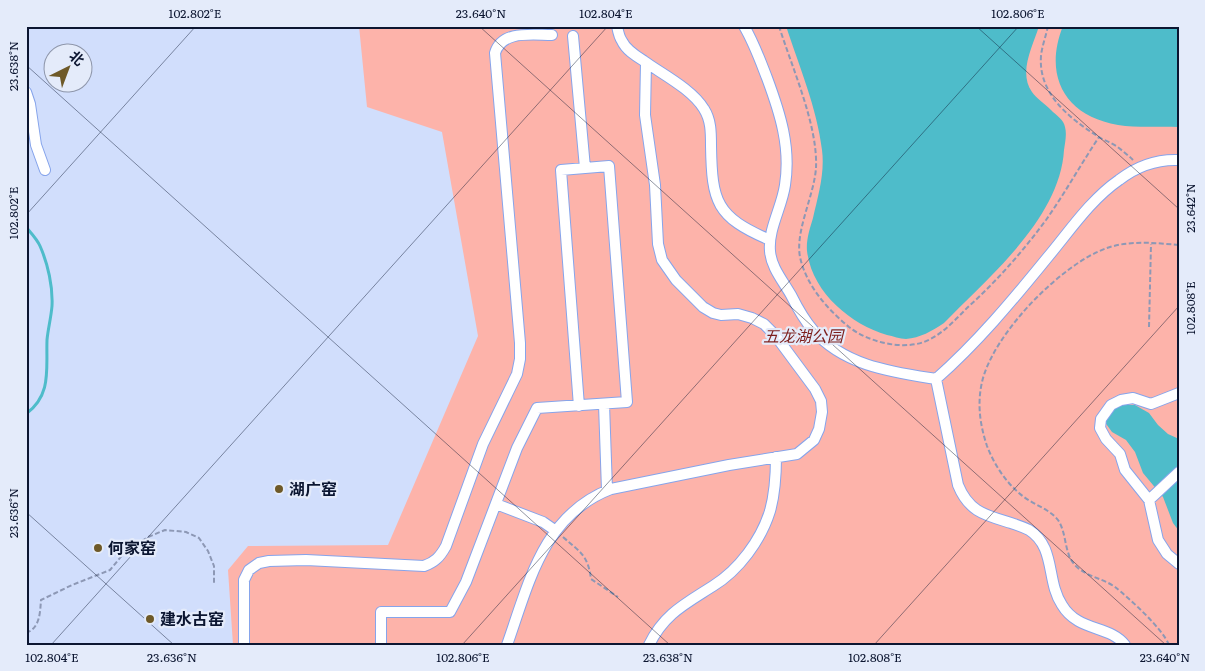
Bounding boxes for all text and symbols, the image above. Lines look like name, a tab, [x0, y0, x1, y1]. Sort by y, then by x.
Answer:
text: 102.802°E	[169, 4, 222, 22]
text: 23.640°N	[456, 4, 506, 22]
text: 102.804°E	[579, 4, 633, 22]
text: 102.806°E	[991, 4, 1045, 22]
text: 23.638°N	[4, 41, 22, 91]
north arrow	[42, 42, 92, 92]
text: 北	[65, 45, 89, 70]
text: 23.642°N	[1181, 183, 1199, 233]
text: 102.802°E	[4, 186, 22, 239]
text: 102.808°E	[1181, 281, 1199, 335]
park label: 五龙湖公园	[763, 323, 845, 347]
place label: 湖广窑	[289, 476, 337, 500]
marker: 湖广窑	[273, 483, 285, 495]
text: 23.636°N	[4, 488, 22, 538]
place label: 何家窑	[108, 535, 156, 559]
marker: 何家窑	[92, 542, 104, 554]
place label: 建水古窑	[160, 606, 224, 630]
marker: 建水古窑	[144, 613, 156, 625]
text: 102.804°E	[25, 648, 79, 666]
text: 23.636°N	[147, 648, 197, 666]
text: 102.806°E	[436, 648, 490, 666]
text: 23.638°N	[643, 648, 693, 666]
text: 102.808°E	[848, 648, 902, 666]
text: 23.640°N	[1140, 648, 1190, 666]

